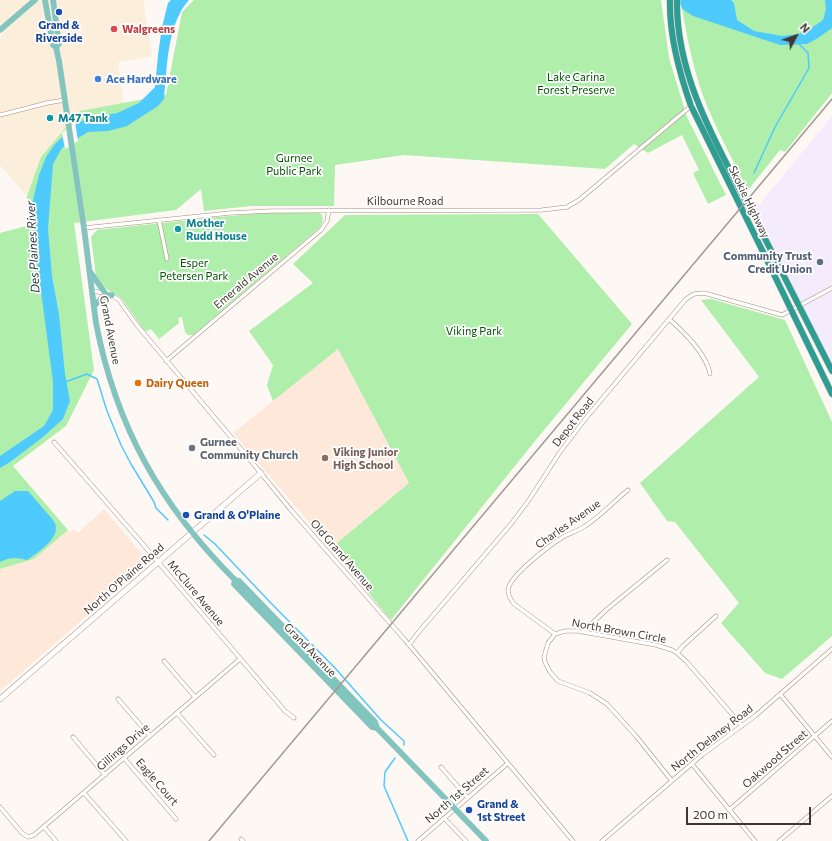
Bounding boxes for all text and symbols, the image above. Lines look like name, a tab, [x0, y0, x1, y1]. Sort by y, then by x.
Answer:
marker: Grand & Riverside	[54, 7, 64, 17]
north arrow	[776, 16, 816, 56]
place label: Grand & Riverside	[35, 18, 83, 44]
text: N	[798, 20, 813, 35]
place label: Walgreens	[122, 22, 175, 36]
marker: Walgreens	[109, 24, 119, 34]
park label: Lake Carina Forest Preserve	[537, 70, 615, 96]
place label: Ace Hardware	[106, 72, 177, 86]
marker: Ace Hardware	[93, 74, 103, 84]
place label: M47 Tank	[58, 111, 108, 125]
marker: M47 Tank	[45, 113, 55, 123]
park label: Gurnee Public Park	[266, 151, 322, 177]
street label: Skokie Highway	[726, 164, 772, 240]
street label: Kilbourne Road	[367, 194, 443, 208]
water label: Des Plaines River	[23, 201, 43, 293]
place label: Mother Rudd House	[186, 216, 247, 242]
marker: Mother Rudd House	[173, 224, 183, 234]
place label: Community Trust Credit Union	[723, 249, 812, 275]
street label: Emerald Avenue	[211, 250, 281, 312]
park label: Esper Petersen Park	[159, 256, 229, 282]
marker: Community Trust Credit Union	[815, 257, 825, 267]
street label: Grand Avenue	[97, 295, 123, 365]
park label: Viking Park	[446, 324, 502, 338]
place label: Dairy Queen	[146, 376, 209, 390]
marker: Dairy Queen	[133, 378, 143, 388]
street label: Depot Road	[550, 395, 596, 449]
place label: Gurnee Community Church	[200, 435, 298, 461]
marker: Gurnee Community Church	[187, 443, 197, 453]
place label: Viking Junior High School	[333, 445, 398, 471]
marker: Viking Junior High School	[320, 453, 330, 463]
street label: Charles Avenue	[533, 497, 603, 551]
place label: Grand & O'Plaine	[194, 508, 280, 522]
marker: Grand & O'Plaine	[181, 510, 191, 520]
street label: Old Grand Avenue	[308, 517, 376, 593]
street label: North O'Plaine Road	[81, 541, 167, 617]
street label: McClure Avenue	[165, 558, 227, 628]
street label: North Brown Circle	[571, 616, 667, 646]
street label: Grand Avenue	[281, 620, 339, 680]
street label: North Delaney Road	[669, 702, 755, 774]
street label: Gillings Drive	[94, 721, 152, 773]
street label: Oakwood Street	[740, 727, 810, 791]
street label: Eagle Court	[133, 756, 181, 808]
street label: North 1st Street	[423, 764, 491, 826]
place label: Grand & 1st Street	[477, 797, 526, 823]
scale bar	[688, 799, 813, 825]
marker: Grand & 1st Street	[464, 805, 474, 815]
text: 200 m	[693, 807, 728, 821]

